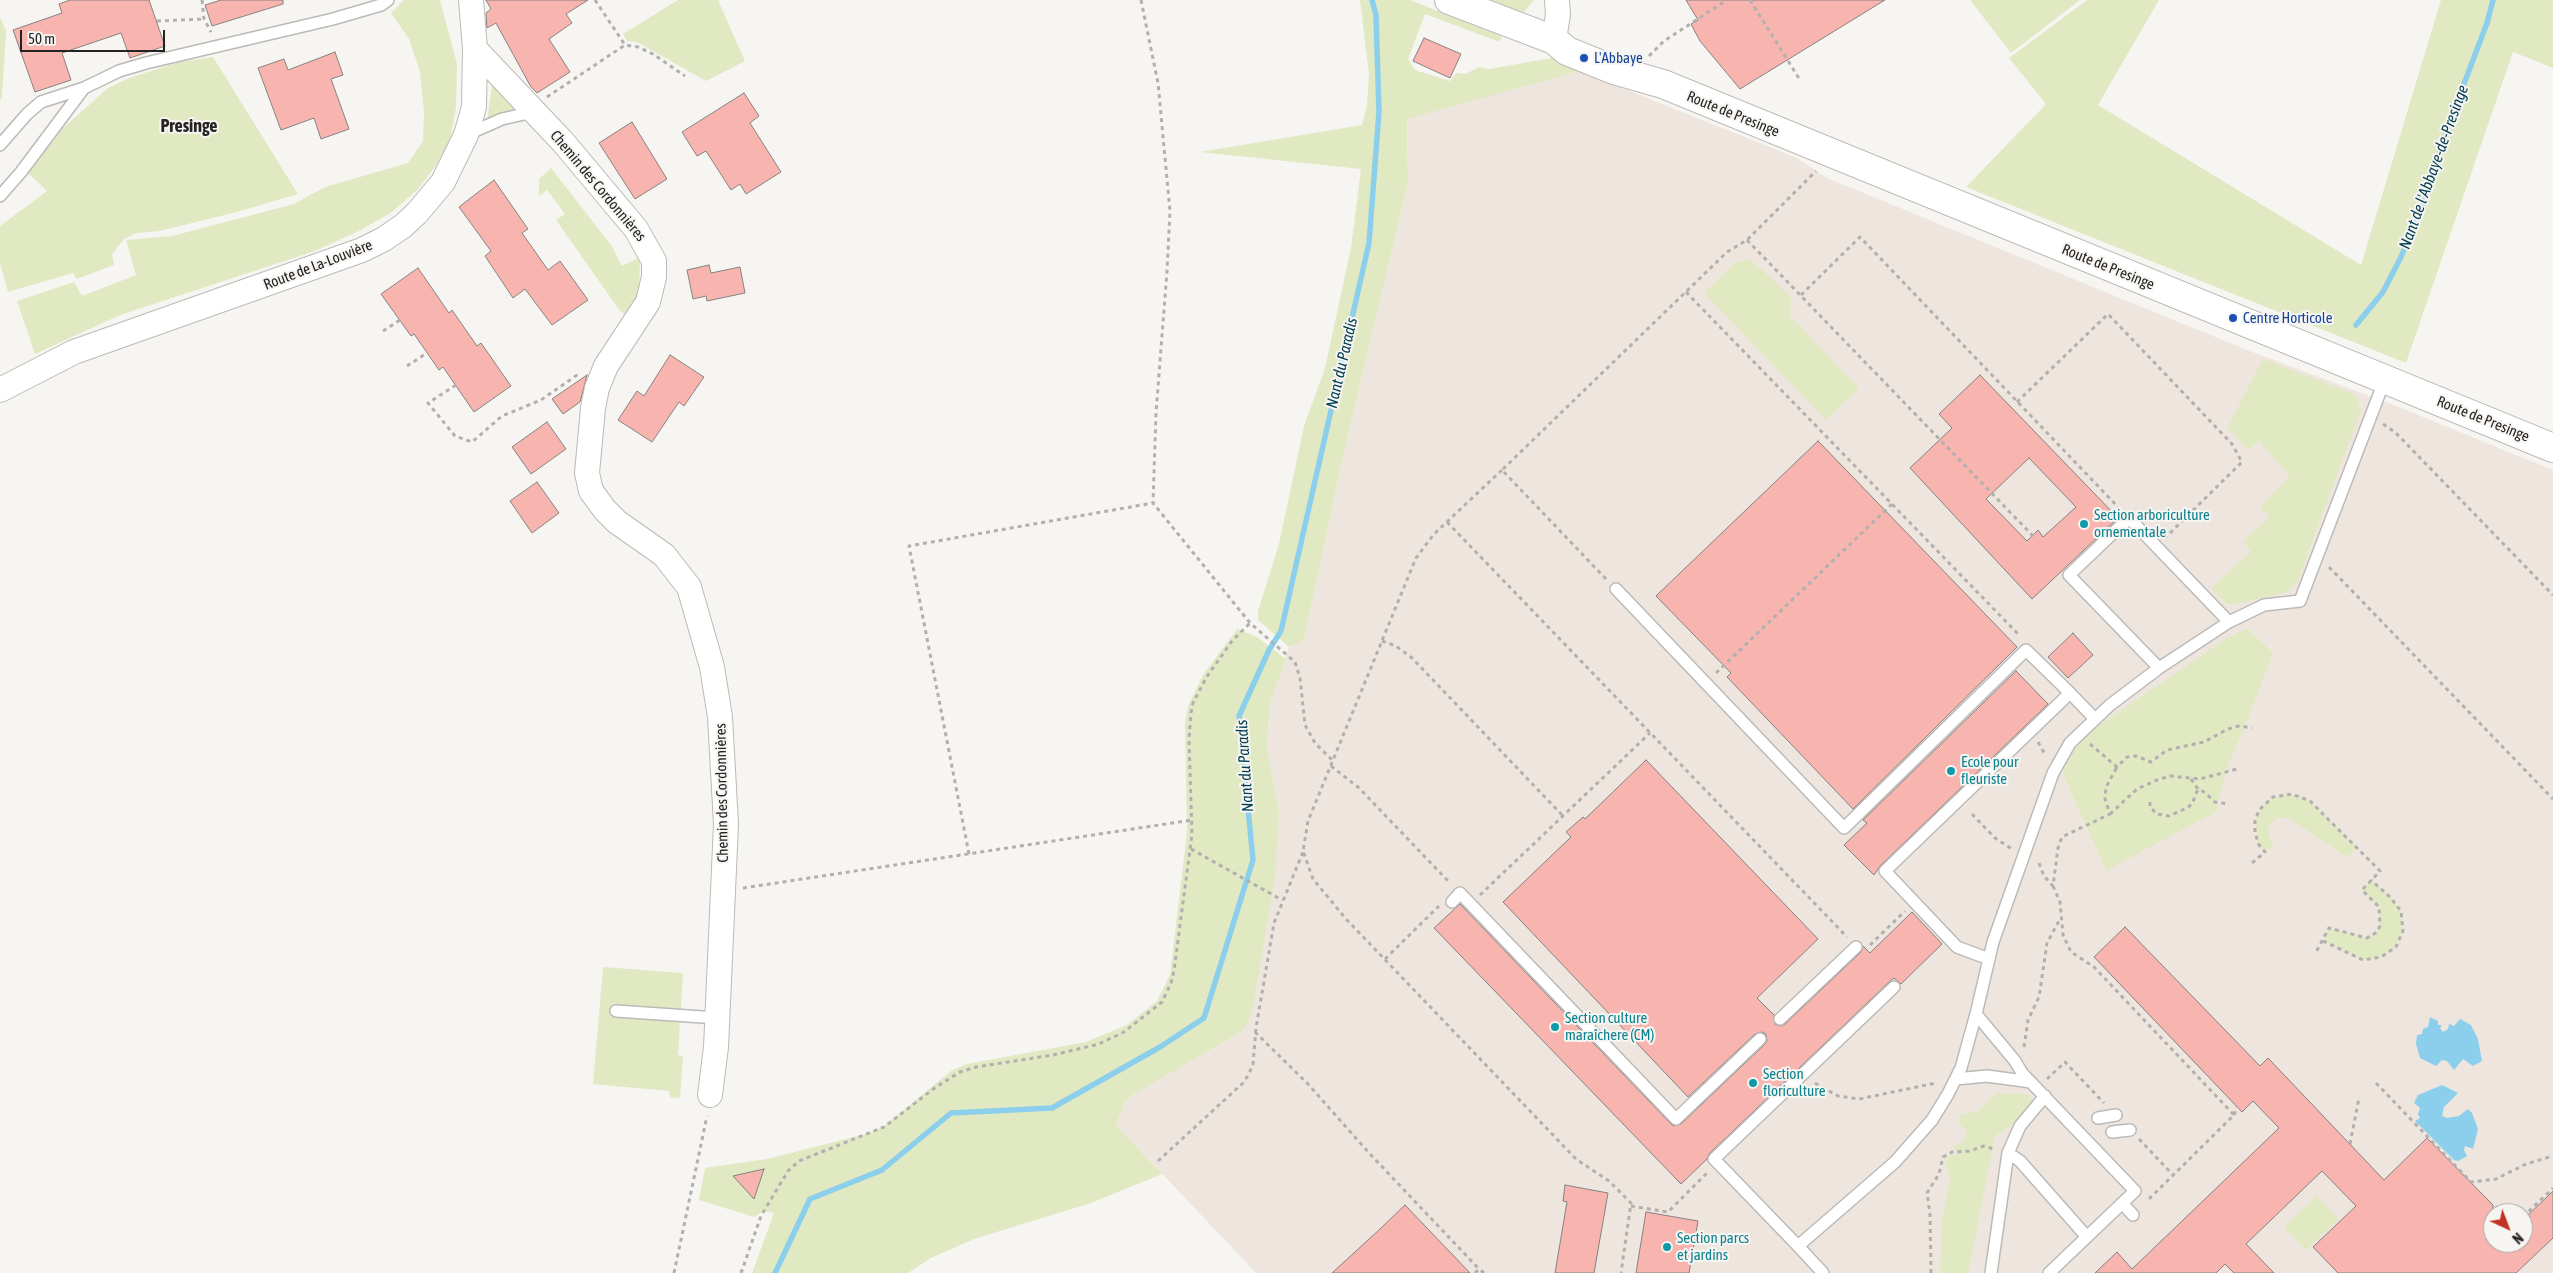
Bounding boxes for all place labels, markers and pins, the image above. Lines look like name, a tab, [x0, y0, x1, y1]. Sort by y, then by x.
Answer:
place label: L'Abbaye	[1594, 49, 1643, 67]
marker: L'Abbaye	[1578, 52, 1590, 64]
place label: Centre Horticole	[2243, 309, 2332, 327]
marker: Centre Horticole	[2227, 312, 2239, 324]
place label: Section arboriculture ornementale	[2094, 506, 2210, 541]
marker: Section arboriculture ornementale	[2078, 518, 2090, 530]
place label: Ecole pour fleuriste	[1961, 753, 2019, 788]
marker: Ecole pour fleuriste	[1945, 765, 1957, 777]
place label: Section culture maraîchere (CM)	[1565, 1009, 1654, 1044]
marker: Section culture maraîchere (CM)	[1549, 1021, 1561, 1033]
place label: Section floriculture	[1763, 1065, 1825, 1100]
marker: Section floriculture	[1747, 1077, 1759, 1089]
place label: Section parcs et jardins	[1677, 1229, 1749, 1264]
marker: Section parcs et jardins	[1661, 1241, 1673, 1253]

